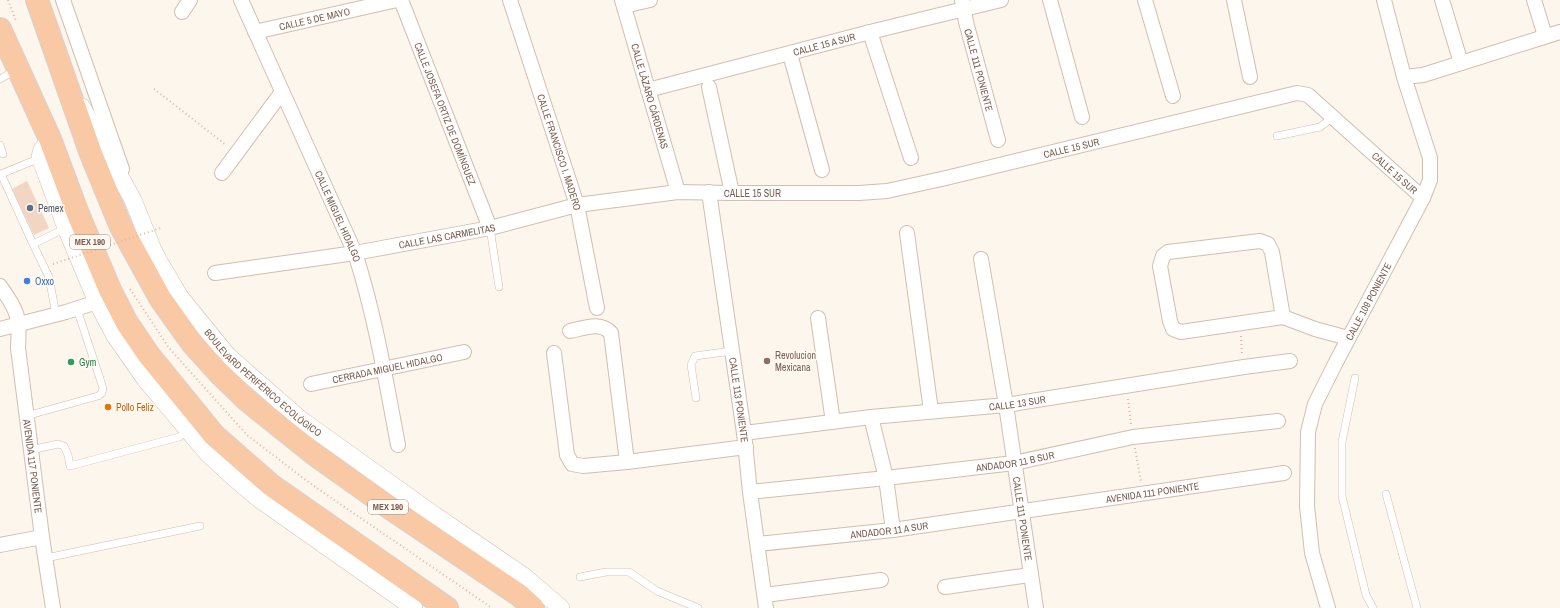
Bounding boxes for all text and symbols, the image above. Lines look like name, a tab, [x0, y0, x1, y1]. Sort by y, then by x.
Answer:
street label: CALLE 5 DE MAYO	[278, 5, 351, 33]
street label: CALLE 111 PONIENTE	[961, 27, 996, 113]
street label: CALLE 15 A SUR	[792, 30, 857, 59]
street label: CALLE JOSEFA ORTIZ DE DOMÍNGUEZ	[411, 41, 479, 187]
street label: CALLE LÁZARO CÁRDENAS	[628, 42, 671, 151]
street label: CALLE FRANCISCO I. MADERO	[534, 92, 584, 211]
street label: CALLE 15 SUR	[1042, 135, 1101, 161]
street label: CALLE 15 SUR	[1369, 149, 1420, 197]
street label: CALLE MIGUEL HIDALGO	[312, 169, 363, 264]
street label: CALLE 15 SUR	[724, 187, 781, 200]
place label: Pemex	[38, 202, 64, 215]
marker: Pemex	[25, 203, 35, 213]
street label: CALLE LAS CARMELITAS	[398, 221, 497, 252]
road number: MEX 190	[70, 235, 110, 249]
street label: CALLE 109 PONIENTE	[1343, 260, 1395, 343]
place label: Oxxo	[35, 275, 55, 288]
marker: Oxxo	[22, 276, 32, 286]
street label: BOULEVARD PERIFÉRICO ECOLÓGICO	[201, 326, 324, 439]
place label: Revolucion Mexicana	[775, 349, 816, 374]
street label: CERRADA MIGUEL HIDALGO	[331, 351, 444, 386]
place label: Gym	[79, 356, 96, 369]
marker: Revolucion Mexicana	[762, 356, 772, 366]
marker: Gym	[66, 357, 76, 367]
street label: CALLE 113 PONIENTE	[726, 357, 751, 443]
street label: CALLE 13 SUR	[988, 393, 1047, 413]
place label: Pollo Feliz	[116, 401, 154, 414]
marker: Pollo Feliz	[103, 402, 113, 412]
street label: AVENIDA 117 PONIENTE	[20, 418, 45, 514]
street label: ANDADOR 11 B SUR	[974, 448, 1056, 475]
street label: CALLE 111 PONIENTE	[1010, 476, 1035, 562]
street label: AVENIDA 111 PONIENTE	[1104, 479, 1200, 506]
road number: MEX 190	[368, 500, 408, 514]
street label: ANDADOR 11 A SUR	[849, 519, 929, 541]

